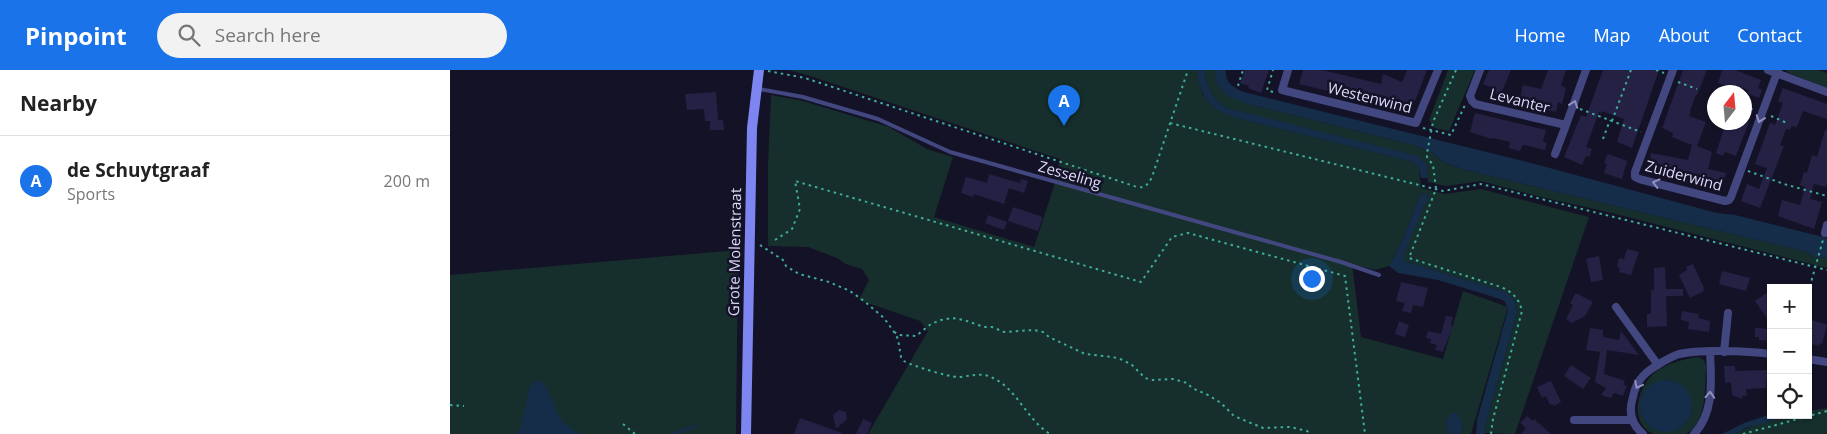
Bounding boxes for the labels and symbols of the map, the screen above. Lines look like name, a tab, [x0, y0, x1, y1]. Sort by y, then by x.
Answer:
street label: Westenwind	[1326, 77, 1414, 117]
street label: Levanter	[1488, 83, 1552, 117]
pin: A	[1048, 85, 1080, 126]
north arrow	[1707, 85, 1752, 130]
one-way arrow	[1568, 100, 1578, 108]
one-way arrow	[1756, 114, 1766, 123]
street label: Zesseling	[1036, 155, 1104, 193]
street label: Zuiderwind	[1643, 155, 1725, 195]
one-way arrow	[1652, 179, 1660, 189]
street label: Grote Molenstraat	[723, 188, 745, 316]
your location	[1299, 266, 1325, 292]
one-way arrow	[1634, 380, 1644, 389]
one-way arrow	[1704, 390, 1715, 398]

